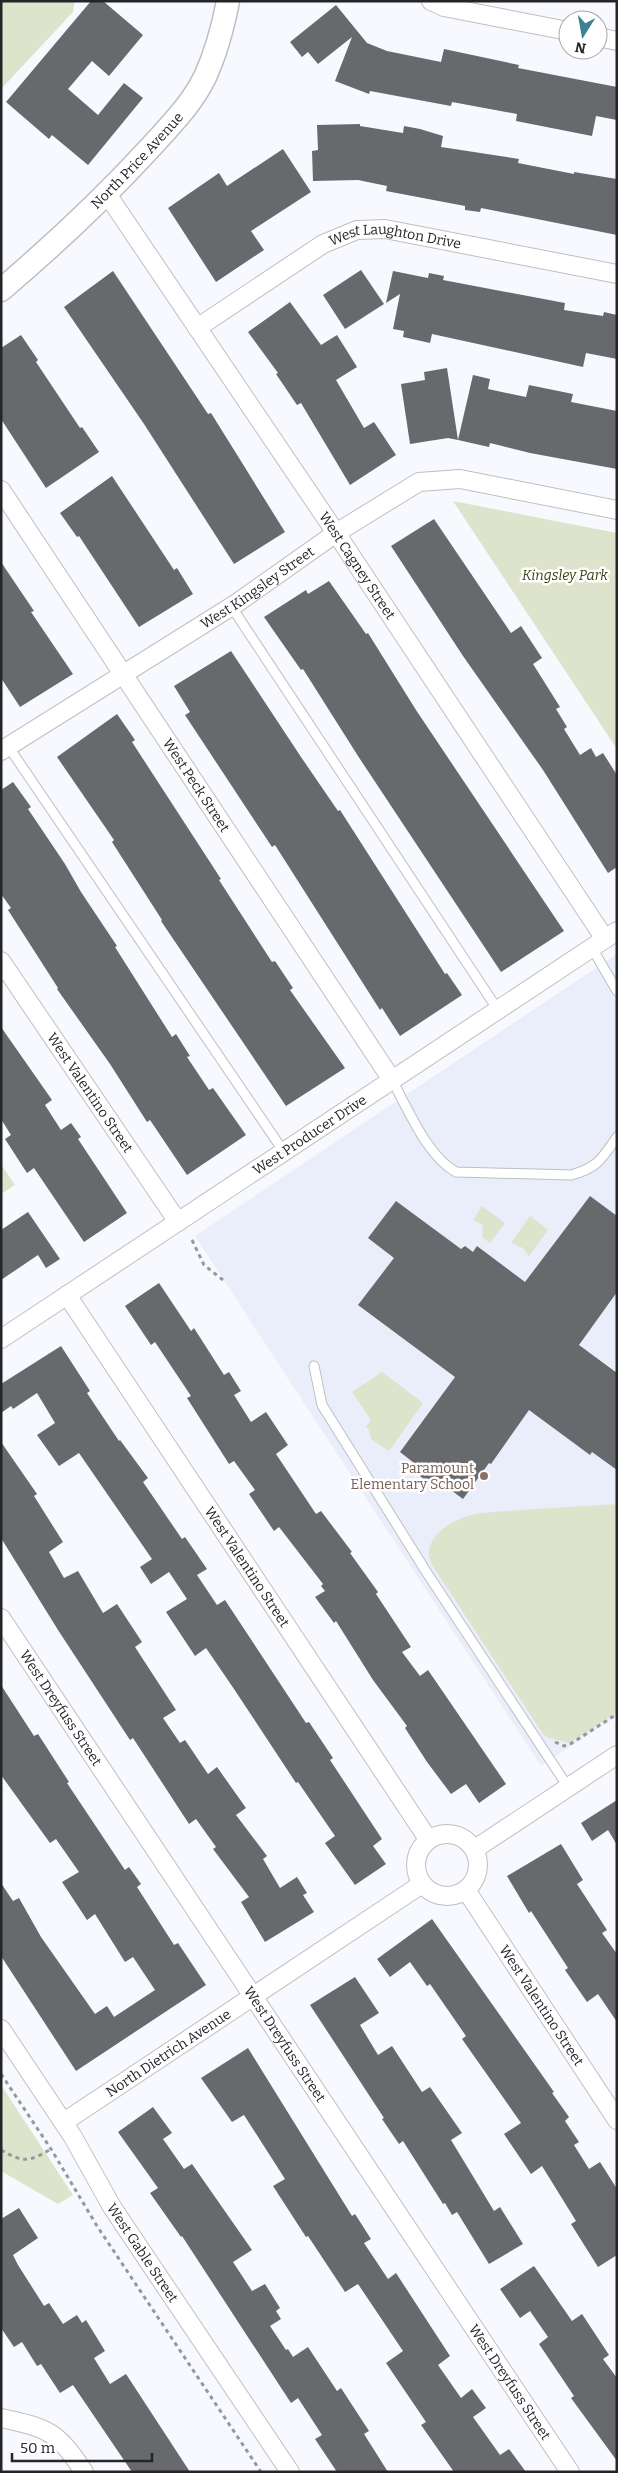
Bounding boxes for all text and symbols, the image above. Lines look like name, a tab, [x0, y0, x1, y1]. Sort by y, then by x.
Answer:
north arrow	[558, 10, 608, 60]
text: N	[574, 38, 588, 57]
street label: North Price Avenue	[88, 109, 187, 213]
street label: West Laughton Drive	[326, 221, 462, 253]
street label: West Cagney Street	[315, 509, 399, 623]
street label: West Kingsley Street	[198, 543, 318, 633]
park label: Kingsley Park	[522, 567, 608, 584]
street label: West Peck Street	[159, 735, 233, 835]
street label: West Valentino Street	[43, 1030, 136, 1156]
street label: West Producer Drive	[250, 1091, 370, 1179]
place label: Paramount Elementary School	[351, 1460, 474, 1493]
marker: Paramount Elementary School	[478, 1470, 490, 1482]
street label: West Valentino Street	[201, 1503, 293, 1630]
street label: West Dreyfuss Street	[16, 1647, 105, 1769]
street label: West Valentino Street	[496, 1942, 587, 2069]
street label: West Dreyfuss Street	[240, 1983, 329, 2105]
street label: North Dietrich Avenue	[103, 2006, 234, 2101]
street label: West Gable Street	[103, 2200, 182, 2306]
street label: West Dreyfuss Street	[465, 2321, 554, 2443]
scale bar	[12, 2430, 152, 2462]
text: 50 m	[20, 2439, 56, 2457]

